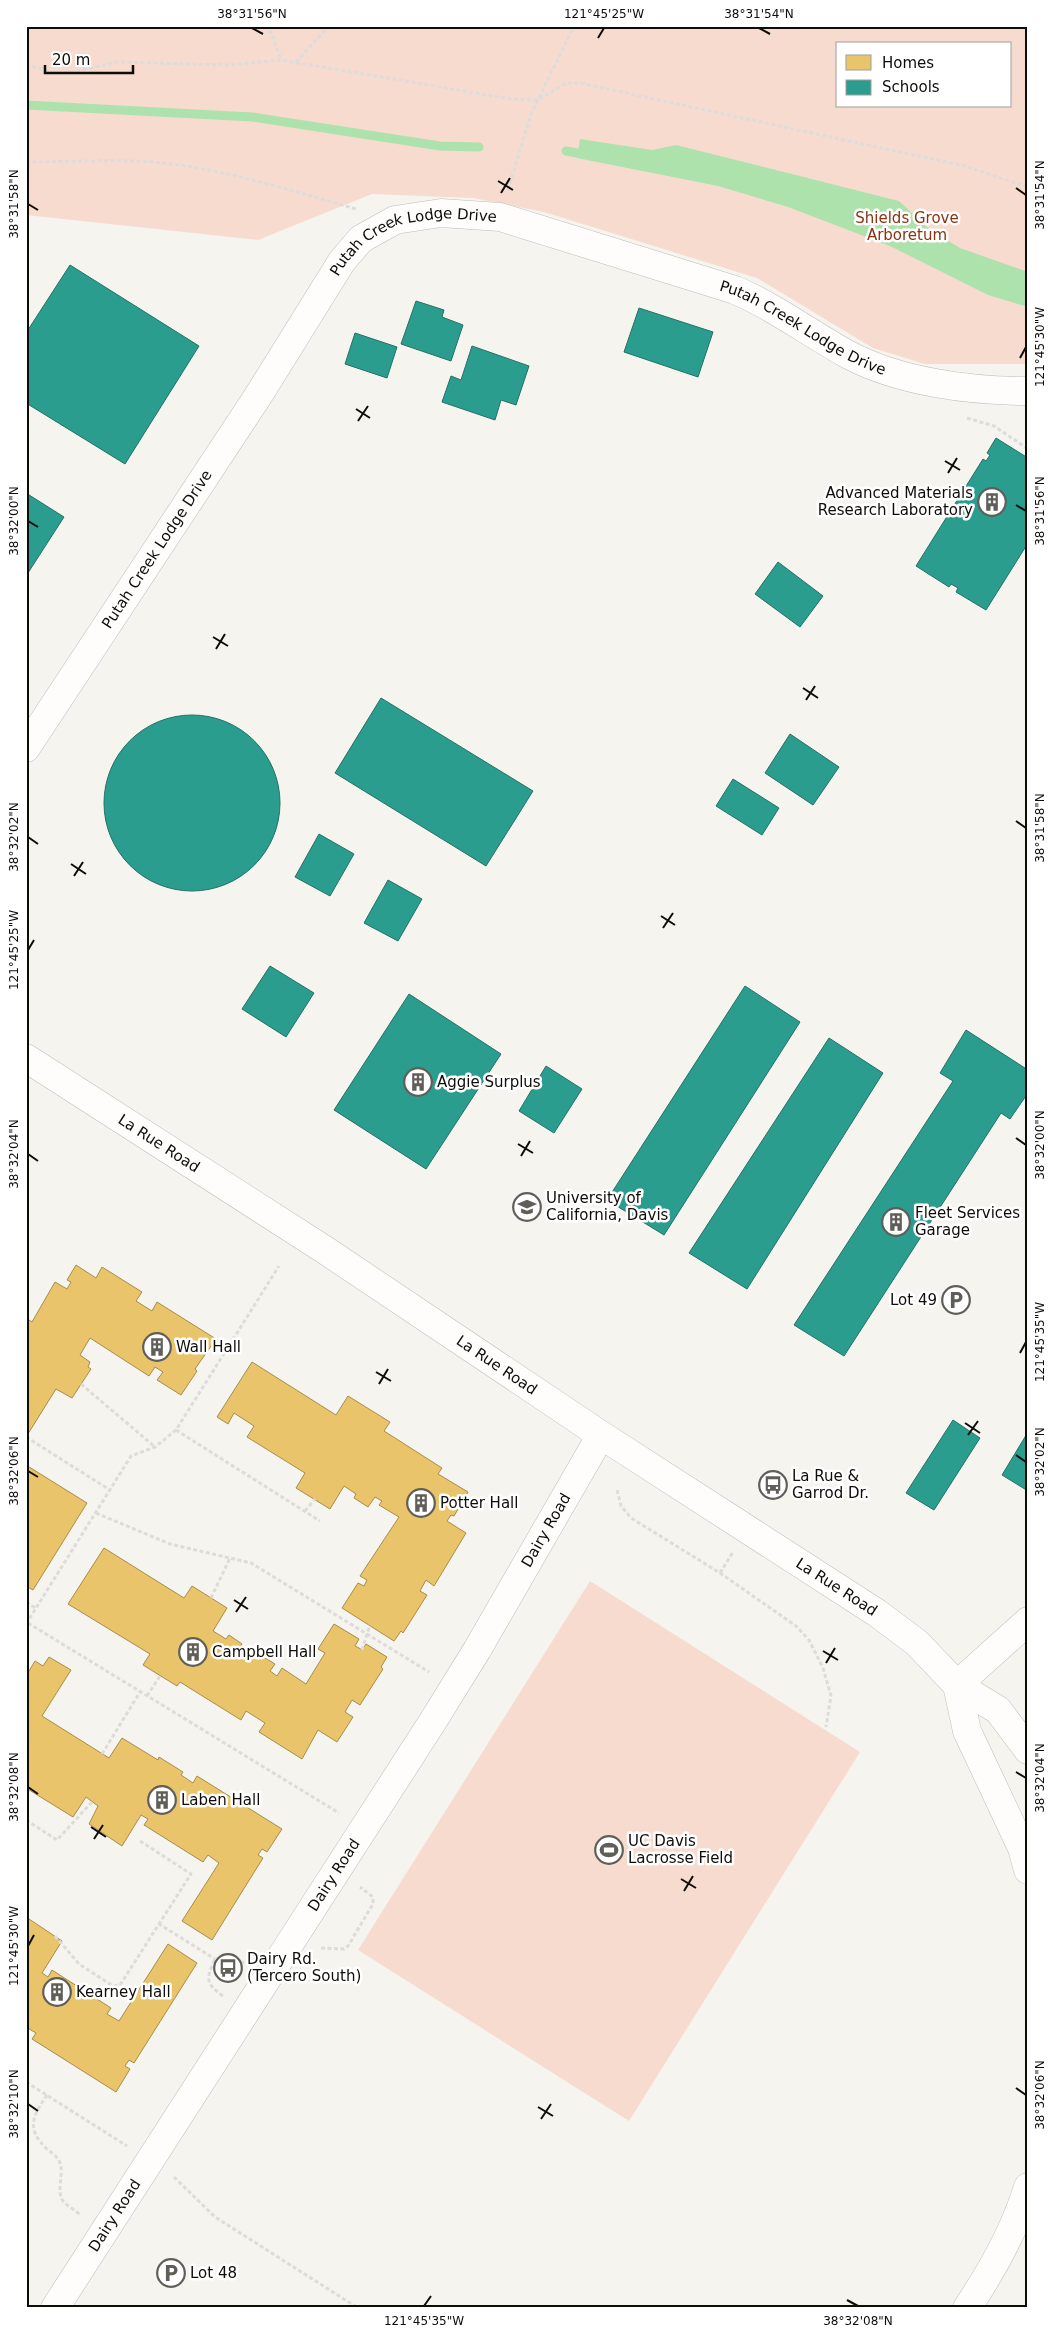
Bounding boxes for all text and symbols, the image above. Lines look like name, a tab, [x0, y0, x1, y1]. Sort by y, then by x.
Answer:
text: 38°31'56"N	[217, 7, 287, 21]
text: 121°45'25"W	[564, 7, 644, 21]
text: 38°31'54"N	[724, 7, 794, 21]
scale bar	[45, 42, 132, 74]
legend	[836, 42, 1012, 108]
text: 20 m	[52, 51, 90, 69]
text: Homes	[882, 54, 934, 72]
text: Schools	[882, 78, 940, 96]
text: 38°31'54"N	[1033, 160, 1047, 230]
text: 38°31'58"N	[7, 169, 21, 239]
street label: Putah Creek Lodge Drive	[326, 204, 498, 279]
park label: Shields Grove Arboretum	[855, 209, 959, 244]
street label: Putah Creek Lodge Drive	[718, 277, 888, 379]
text: 121°45'30"W	[1033, 307, 1047, 387]
street label: Putah Creek Lodge Drive	[98, 467, 216, 632]
text: 38°31'56"N	[1033, 476, 1047, 546]
place label: Advanced Materials Research Laboratory	[818, 484, 973, 519]
text: 38°32'00"N	[7, 486, 21, 556]
building icon: Advanced Materials Research Laboratory	[977, 487, 1007, 517]
text: 38°31'58"N	[1033, 793, 1047, 863]
text: 38°32'02"N	[7, 802, 21, 872]
text: 121°45'25"W	[7, 910, 21, 990]
building icon: Aggie Surplus	[403, 1067, 433, 1097]
place label: Aggie Surplus	[437, 1073, 541, 1091]
text: 38°32'00"N	[1033, 1110, 1047, 1180]
street label: La Rue Road	[115, 1111, 203, 1176]
text: 38°32'04"N	[7, 1119, 21, 1189]
place label: University of California, Davis	[546, 1189, 669, 1224]
school or university icon: University of California, Davis	[512, 1192, 542, 1222]
place label: Fleet Services Garage	[915, 1204, 1020, 1239]
building icon: Fleet Services Garage	[881, 1207, 911, 1237]
parking icon: Lot 49	[941, 1285, 971, 1315]
place label: Lot 49	[890, 1291, 937, 1309]
text: 121°45'35"W	[1033, 1302, 1047, 1382]
building icon: Wall Hall	[142, 1332, 172, 1362]
street label: La Rue Road	[453, 1332, 540, 1399]
place label: Wall Hall	[176, 1338, 241, 1356]
text: 38°32'02"N	[1033, 1427, 1047, 1497]
text: 38°32'06"N	[7, 1436, 21, 1506]
place label: La Rue & Garrod Dr.	[792, 1467, 869, 1502]
bus stop icon: La Rue & Garrod Dr.	[758, 1470, 788, 1500]
building icon: Potter Hall	[406, 1488, 436, 1518]
street label: Dairy Road	[518, 1490, 574, 1570]
place label: Potter Hall	[440, 1494, 518, 1512]
street label: La Rue Road	[793, 1554, 881, 1620]
building icon: Campbell Hall	[178, 1637, 208, 1667]
place label: Campbell Hall	[212, 1643, 316, 1661]
text: 38°32'04"N	[1033, 1743, 1047, 1813]
text: 38°32'08"N	[7, 1752, 21, 1822]
building icon: Laben Hall	[147, 1785, 177, 1815]
place label: Laben Hall	[181, 1791, 260, 1809]
place label: UC Davis Lacrosse Field	[628, 1832, 733, 1867]
street label: Dairy Road	[304, 1835, 364, 1915]
sports icon: UC Davis Lacrosse Field	[594, 1835, 624, 1865]
text: 121°45'30"W	[7, 1906, 21, 1986]
place label: Dairy Rd. (Tercero South)	[247, 1950, 361, 1985]
bus stop icon: Dairy Rd. (Tercero South)	[213, 1953, 243, 1983]
building icon: Kearney Hall	[42, 1977, 72, 2007]
place label: Kearney Hall	[76, 1983, 171, 2001]
text: 38°32'06"N	[1033, 2060, 1047, 2130]
text: 38°32'10"N	[7, 2069, 21, 2139]
street label: Dairy Road	[85, 2176, 144, 2255]
parking icon: Lot 48	[156, 2258, 186, 2288]
place label: Lot 48	[190, 2264, 237, 2282]
text: 121°45'35"W	[384, 2314, 464, 2328]
text: 38°32'08"N	[823, 2314, 893, 2328]

